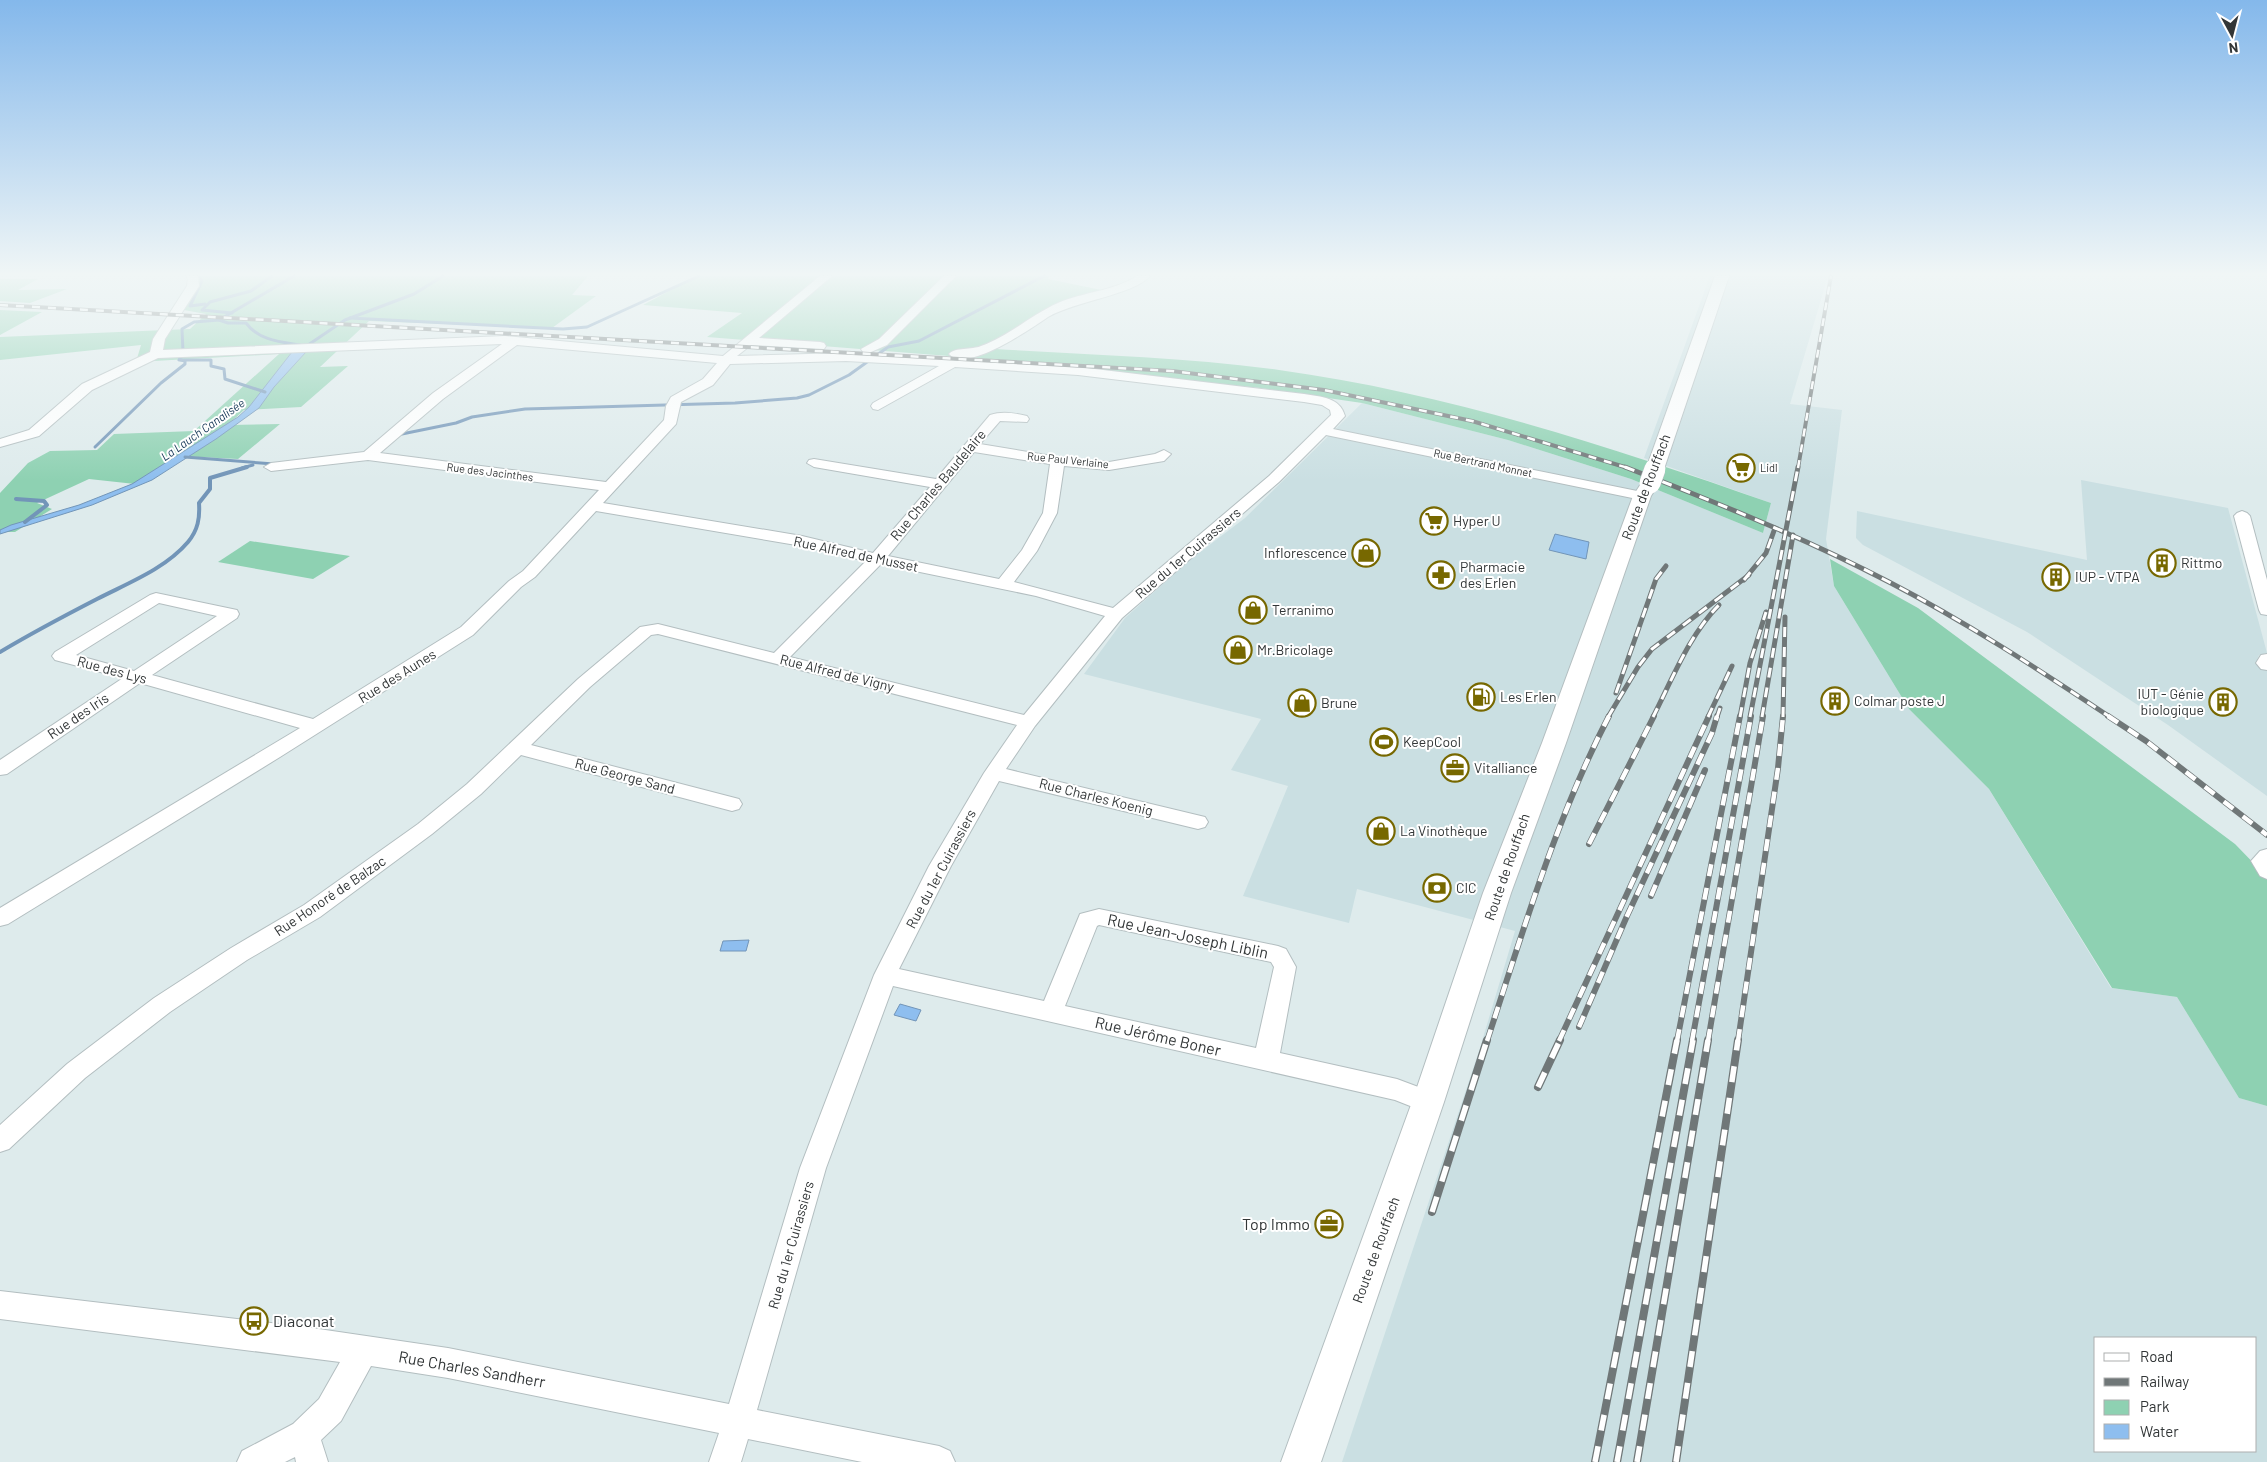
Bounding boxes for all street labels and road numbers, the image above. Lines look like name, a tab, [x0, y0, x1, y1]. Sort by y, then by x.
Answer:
street label: Rue Charles Baudelaire	[886, 426, 989, 544]
street label: Route de Rouffach	[1618, 431, 1674, 542]
street label: Rue Bertrand Monnet	[1432, 446, 1534, 479]
street label: Rue Paul Verlaine	[1027, 449, 1110, 470]
street label: Rue des Jacinthes	[446, 460, 534, 483]
street label: Rue du 1er Cuirassiers	[1131, 503, 1244, 602]
street label: Rue Alfred de Musset	[792, 532, 920, 575]
street label: Rue des Aunes	[355, 645, 439, 706]
street label: Rue Alfred de Vigny	[778, 650, 896, 695]
street label: Rue des Lys	[75, 652, 149, 687]
street label: Rue des Iris	[44, 689, 112, 742]
street label: Rue George Sand	[573, 754, 677, 797]
street label: Rue Charles Koenig	[1037, 774, 1155, 819]
street label: Rue du 1er Cuirassiers	[902, 806, 979, 931]
street label: Route de Rouffach	[1480, 811, 1533, 923]
street label: Rue Honoré de Balzac	[271, 852, 389, 939]
street label: Rue Jean-Joseph Liblin	[1106, 909, 1270, 962]
street label: Rue Jérôme Boner	[1093, 1012, 1223, 1059]
street label: Rue du 1er Cuirassiers	[764, 1179, 817, 1311]
street label: Route de Rouffach	[1348, 1194, 1403, 1305]
street label: Rue Charles Sandherr	[397, 1346, 547, 1391]

